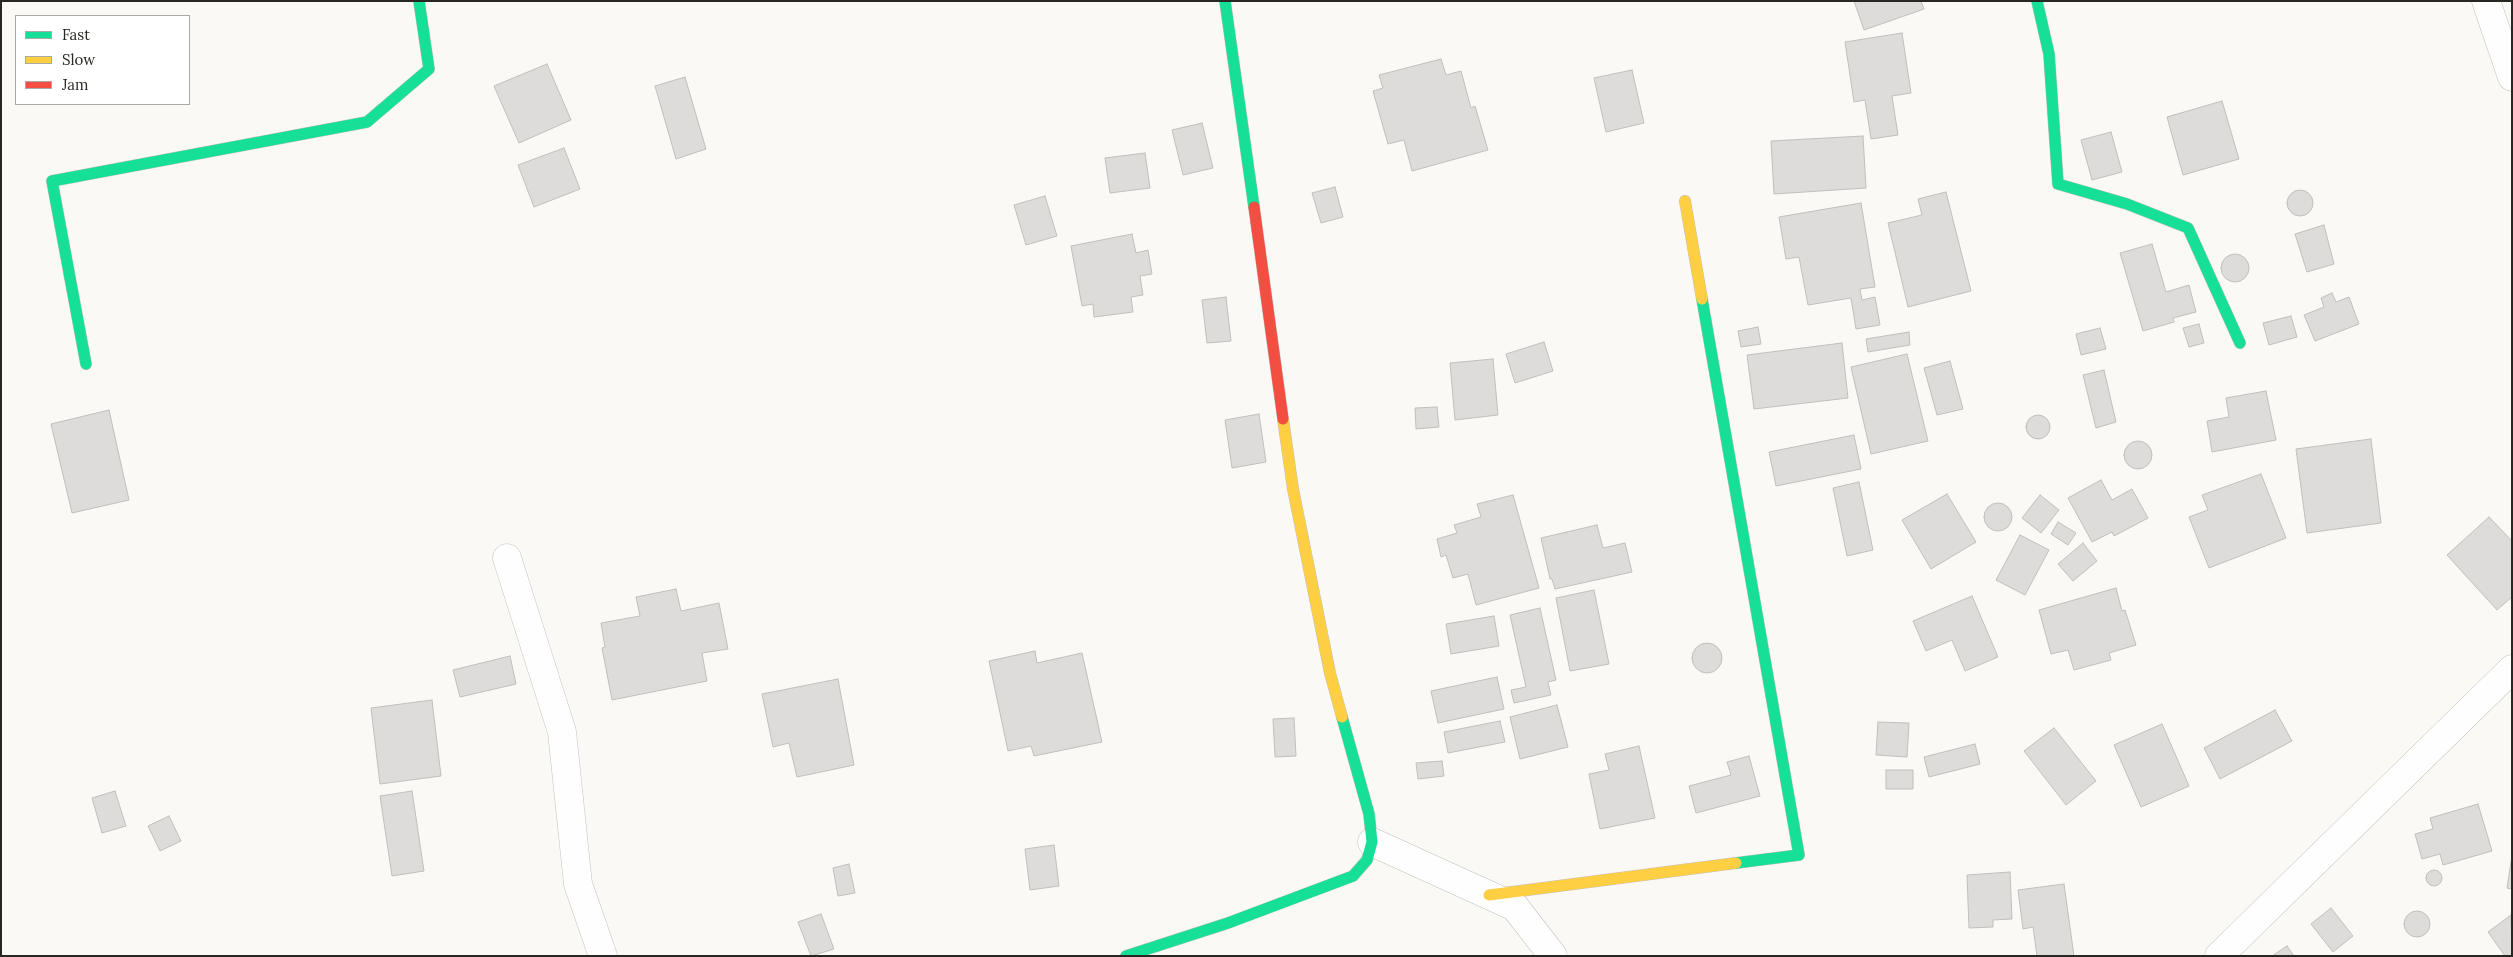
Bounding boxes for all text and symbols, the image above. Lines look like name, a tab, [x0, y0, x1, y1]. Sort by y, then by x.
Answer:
legend	[15, 15, 190, 105]
text: Fast	[62, 25, 90, 44]
text: Slow	[62, 50, 95, 69]
text: Jam	[62, 75, 89, 94]

